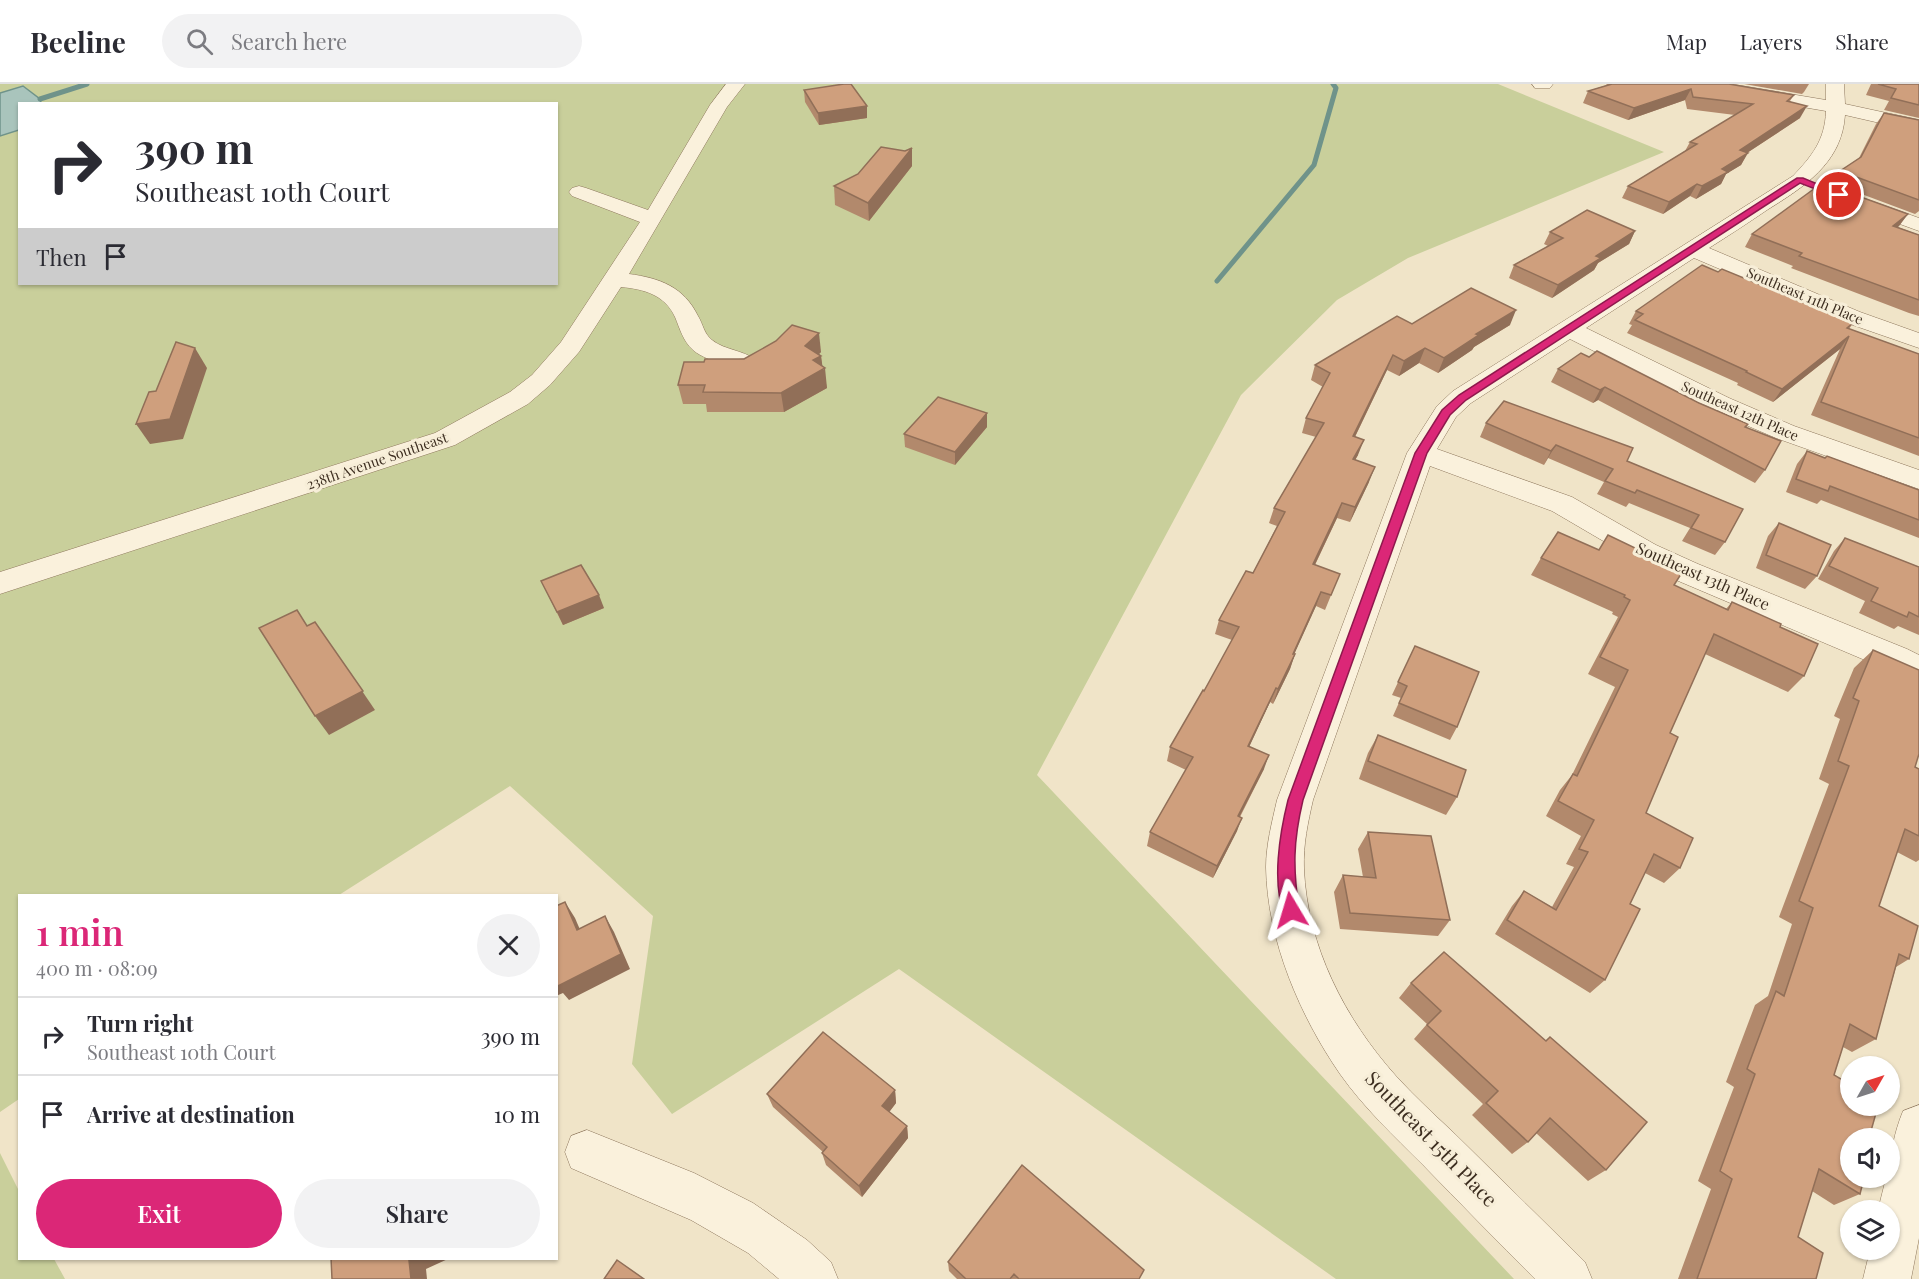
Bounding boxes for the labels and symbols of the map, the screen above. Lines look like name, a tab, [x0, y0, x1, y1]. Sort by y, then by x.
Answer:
pin	[1813, 169, 1864, 220]
street label: Southeast 11th Place	[1744, 262, 1866, 329]
street label: Southeast 12th Place	[1679, 376, 1802, 445]
street label: 238th Avenue Southeast	[304, 427, 451, 494]
street label: Southeast 13th Place	[1633, 537, 1773, 614]
position arrow	[1259, 878, 1323, 942]
north arrow	[1840, 1056, 1900, 1116]
street label: Southeast 15th Place	[1360, 1064, 1504, 1212]

